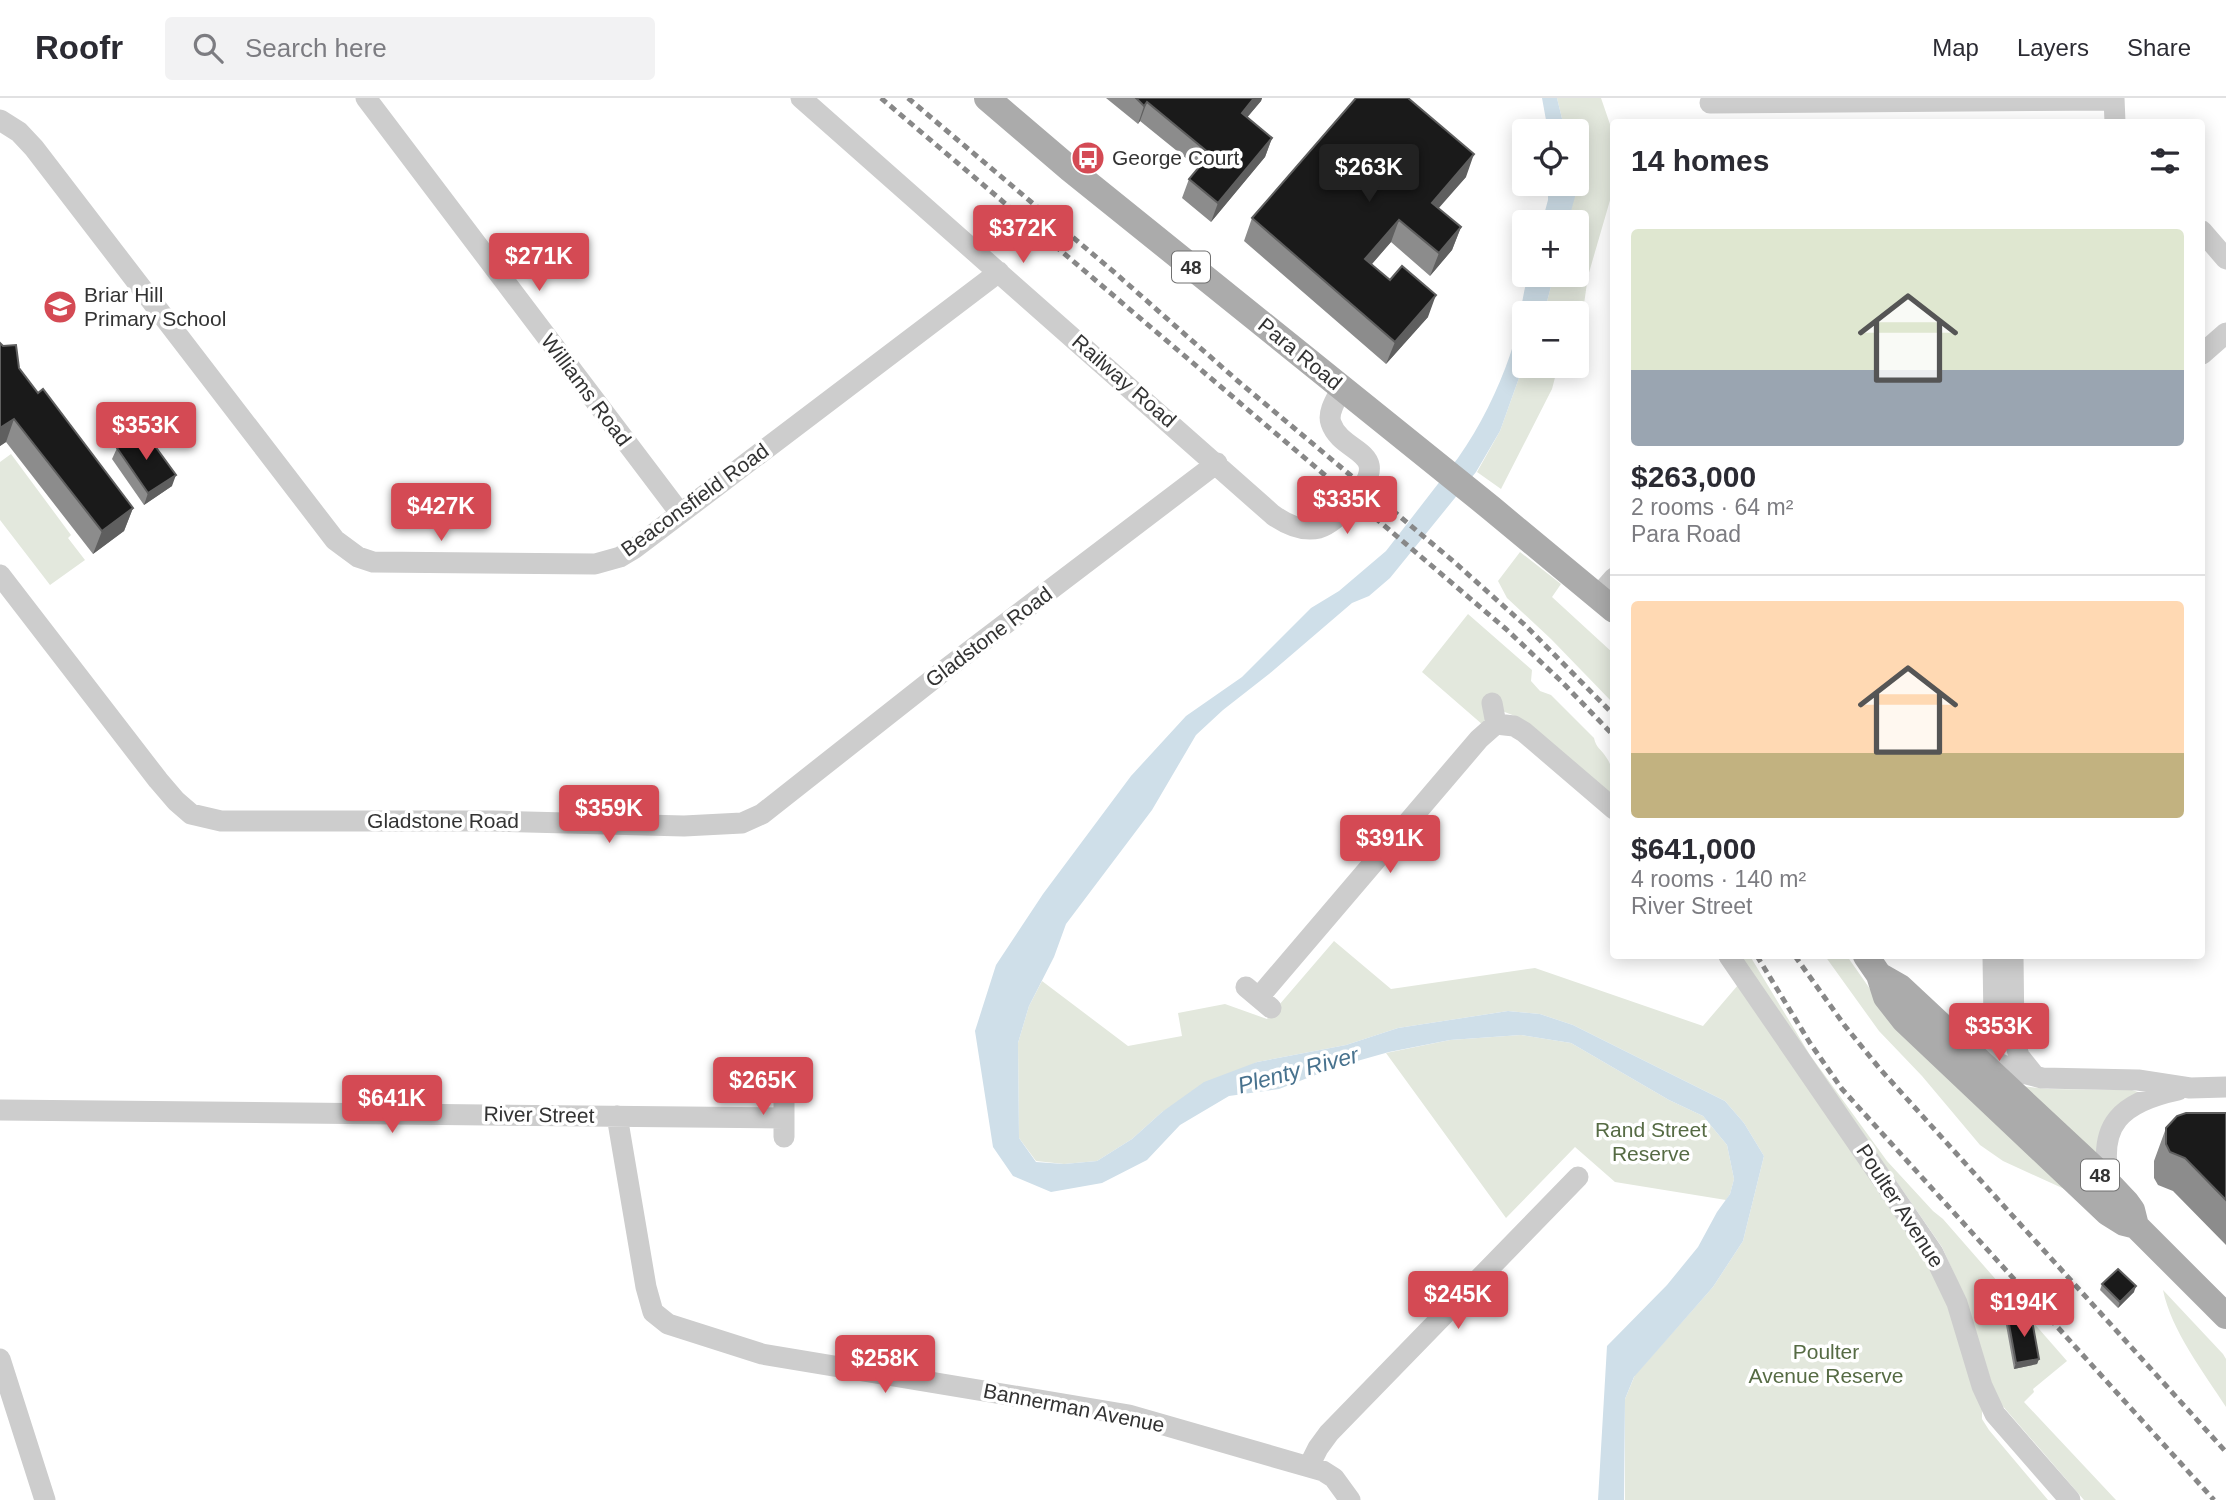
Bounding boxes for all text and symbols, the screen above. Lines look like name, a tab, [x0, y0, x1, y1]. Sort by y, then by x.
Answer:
search box	[165, 17, 655, 80]
text: Roofr	[35, 29, 123, 66]
icon: search	[189, 29, 227, 67]
text: Search here	[245, 33, 387, 63]
text: Map	[1932, 34, 1979, 61]
text: Layers	[2017, 34, 2089, 61]
text: Share	[2127, 34, 2191, 61]
map controls	[1512, 119, 1589, 378]
button: locate	[1512, 119, 1589, 196]
bus stop icon: George Court	[1069, 139, 1107, 177]
icon: filters	[2146, 142, 2184, 180]
pin: $263K	[1320, 144, 1418, 204]
text: 14 homes	[1631, 144, 1769, 177]
place label: George Court	[1112, 146, 1239, 169]
text: $263K	[1335, 154, 1403, 180]
pin: $372K	[974, 206, 1072, 265]
button: +	[1512, 210, 1589, 287]
text: $372K	[989, 215, 1057, 241]
pin: $271K	[490, 234, 588, 293]
text: $271K	[505, 243, 573, 269]
road number: 48	[1172, 252, 1210, 282]
icon: home	[1845, 275, 1971, 401]
place label: Briar Hill Primary School	[84, 283, 226, 330]
school or university icon: Briar Hill Primary School	[41, 288, 79, 326]
button: −	[1512, 301, 1589, 378]
street label: Para Road	[1254, 313, 1347, 394]
street label: Williams Road	[537, 329, 636, 450]
street label: Railway Road	[1068, 329, 1181, 432]
pin: $353K	[97, 402, 195, 462]
text: $353K	[112, 412, 180, 438]
street label: Beaconsfield Road	[617, 438, 773, 561]
text: $263,000	[1631, 460, 1756, 493]
pin: $335K	[1298, 476, 1396, 536]
pin: $427K	[392, 484, 490, 543]
text: $335K	[1313, 486, 1381, 512]
text: $427K	[407, 493, 475, 519]
text: 2 rooms · 64 m²	[1631, 494, 1793, 520]
text: Para Road	[1631, 521, 1741, 547]
street label: Gladstone Road	[921, 582, 1056, 691]
icon: home	[1845, 647, 1971, 773]
pin: $359K	[560, 786, 658, 845]
text: $359K	[575, 795, 643, 821]
street label: Gladstone Road	[367, 809, 519, 832]
pin: $391K	[1341, 816, 1439, 875]
text: $391K	[1356, 825, 1424, 851]
text: $641,000	[1631, 832, 1756, 865]
text: 4 rooms · 140 m²	[1631, 866, 1806, 892]
text: River Street	[1631, 893, 1752, 919]
pin: $353K	[1950, 1004, 2048, 1063]
text: $353K	[1965, 1013, 2033, 1039]
water label: Plenty River	[1235, 1041, 1363, 1099]
pin: $265K	[714, 1058, 812, 1117]
text: $265K	[729, 1067, 797, 1093]
pin: $641K	[343, 1076, 441, 1135]
text: $641K	[358, 1085, 426, 1111]
street label: River Street	[483, 1102, 595, 1127]
park label: Rand Street Reserve	[1595, 1118, 1707, 1165]
street label: Poulter Avenue	[1852, 1140, 1949, 1272]
road number: 48	[2081, 1160, 2119, 1190]
pin: $245K	[1409, 1272, 1507, 1331]
pin: $194K	[1975, 1280, 2073, 1339]
text: $245K	[1424, 1281, 1492, 1307]
text: $194K	[1990, 1289, 2058, 1315]
pin: $258K	[836, 1336, 934, 1395]
park label: Poulter Avenue Reserve	[1749, 1340, 1903, 1387]
text: $258K	[851, 1345, 919, 1371]
street label: Bannerman Avenue	[982, 1379, 1167, 1436]

